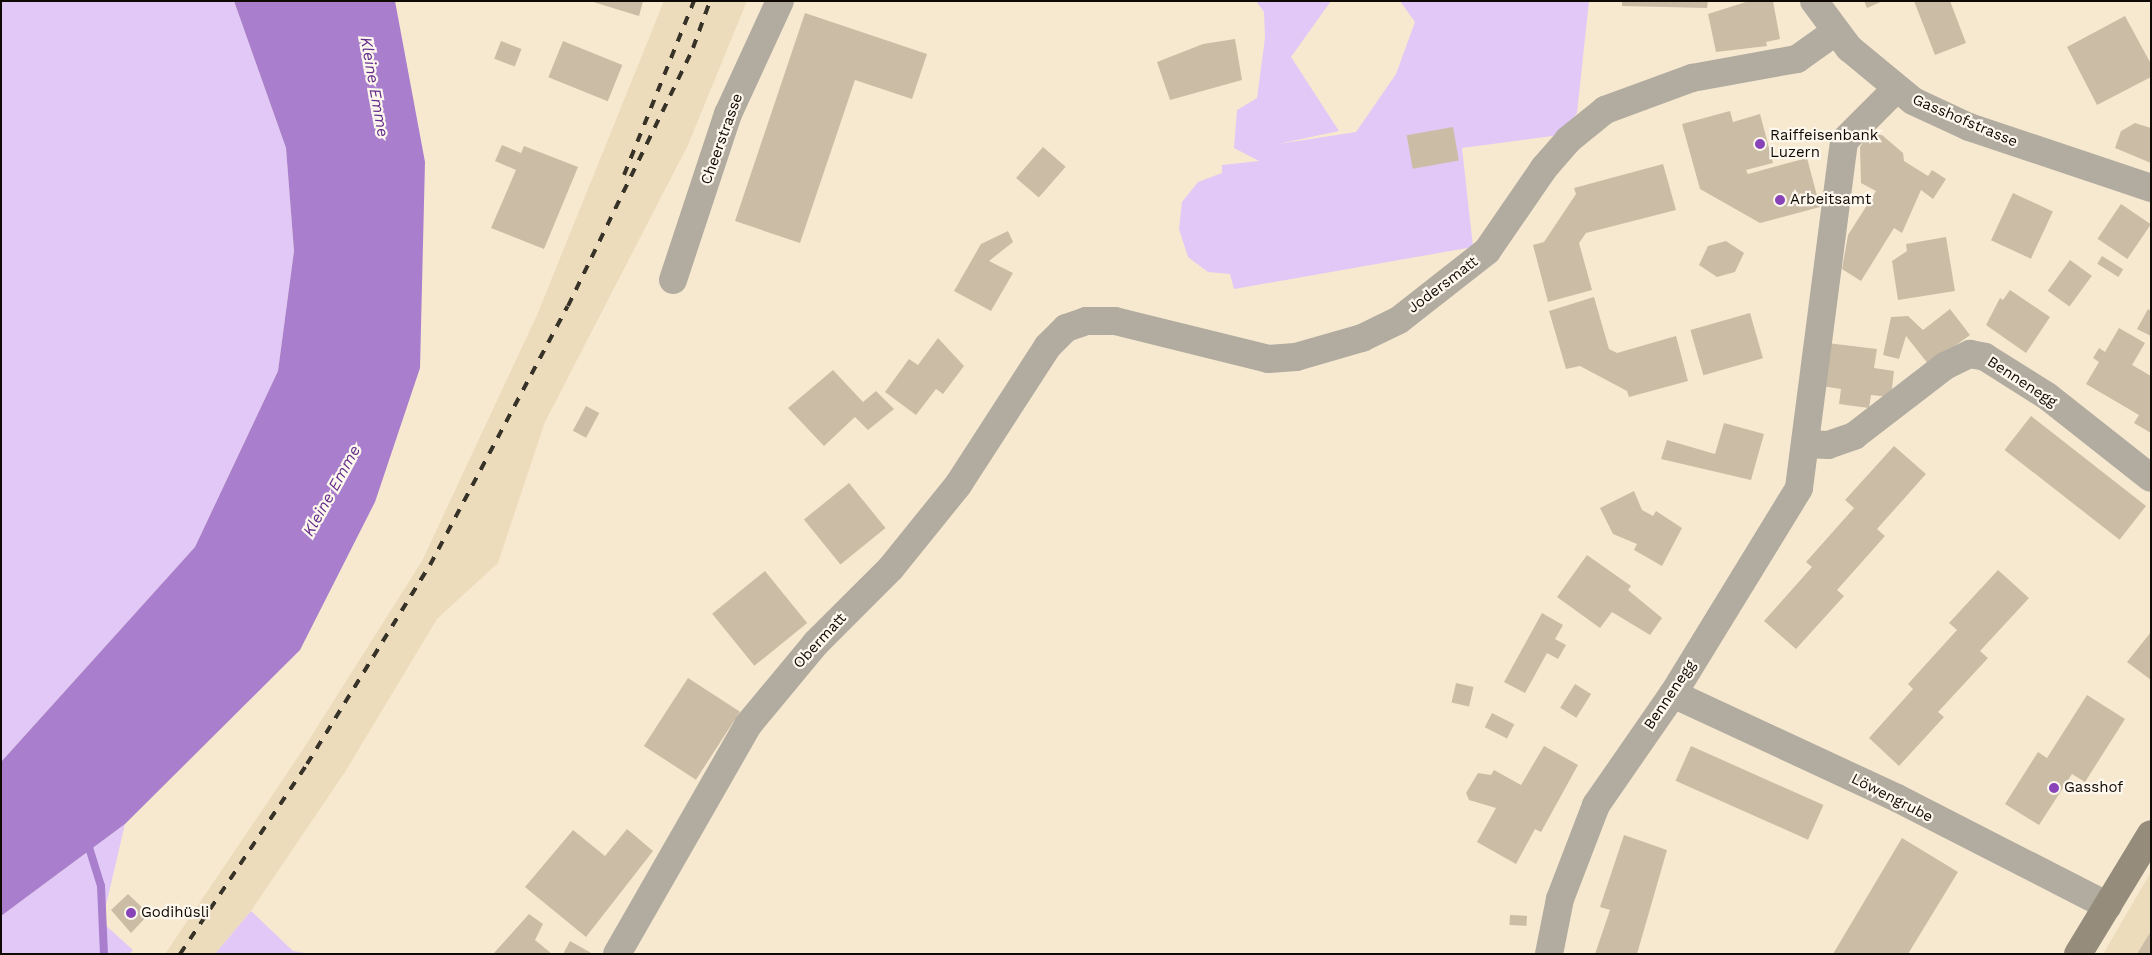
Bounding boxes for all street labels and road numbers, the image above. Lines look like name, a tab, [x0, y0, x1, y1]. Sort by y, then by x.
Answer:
street label: Cheerstrasse	[697, 91, 747, 187]
street label: Gasshofstrasse	[1910, 91, 2020, 151]
street label: Jodersmatt	[1404, 253, 1482, 317]
street label: Bennenegg	[1984, 353, 2060, 411]
street label: Obermatt	[790, 609, 850, 673]
street label: Bennenegg	[1640, 657, 1700, 733]
street label: Löwengrube	[1848, 770, 1936, 826]

